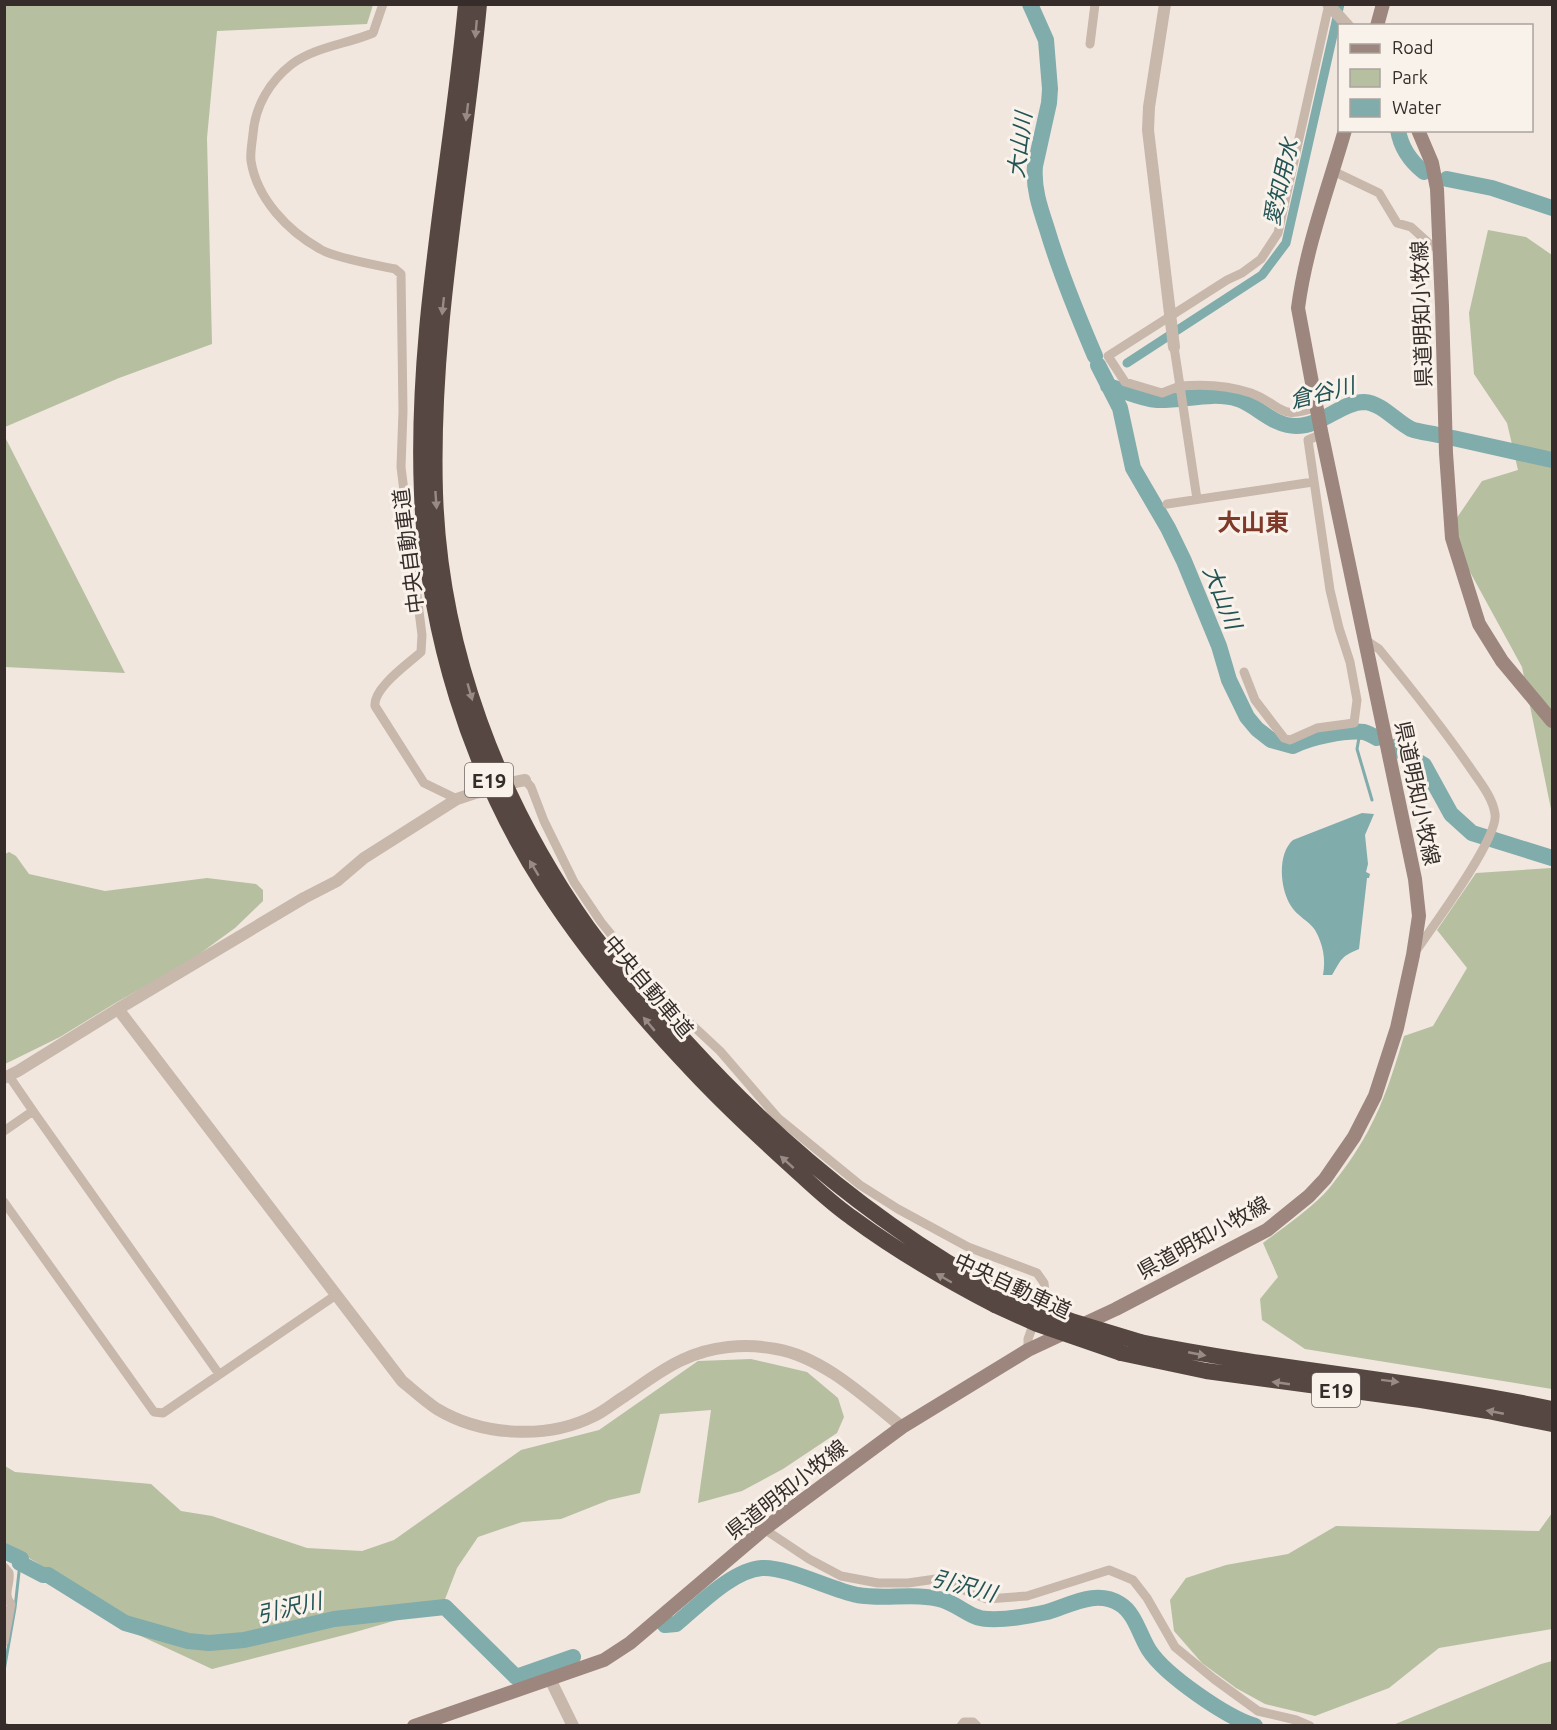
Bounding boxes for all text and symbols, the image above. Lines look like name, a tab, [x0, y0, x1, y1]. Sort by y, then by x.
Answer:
one-way arrow	[472, 20, 481, 39]
legend	[1338, 24, 1533, 132]
text: Road	[1392, 37, 1434, 57]
text: Park	[1392, 67, 1428, 87]
text: Water	[1392, 97, 1442, 117]
one-way arrow	[462, 103, 471, 122]
water label: 大山川	[1003, 109, 1036, 179]
water label: 愛知用水	[1258, 134, 1303, 228]
street label: 県道明知小牧線	[1406, 240, 1436, 388]
one-way arrow	[438, 296, 448, 315]
water label: 倉谷川	[1287, 371, 1359, 412]
street label: 中央自動車道	[388, 487, 428, 615]
one-way arrow	[431, 491, 440, 510]
district label: 大山東	[1217, 509, 1289, 536]
water label: 大山川	[1199, 562, 1248, 634]
one-way arrow	[466, 683, 475, 701]
street label: 県道明知小牧線	[1391, 719, 1445, 867]
road number: E19	[465, 763, 513, 797]
one-way arrow	[528, 860, 539, 876]
street label: 中央自動車道	[599, 930, 699, 1042]
one-way arrow	[643, 1016, 656, 1032]
one-way arrow	[780, 1156, 794, 1170]
street label: 県道明知小牧線	[1133, 1191, 1273, 1283]
street label: 中央自動車道	[951, 1247, 1075, 1323]
one-way arrow	[935, 1273, 952, 1283]
one-way arrow	[1188, 1350, 1207, 1359]
road number: E19	[1312, 1373, 1360, 1407]
one-way arrow	[1381, 1377, 1400, 1386]
one-way arrow	[1272, 1378, 1291, 1387]
one-way arrow	[1486, 1407, 1505, 1416]
street label: 県道明知小牧線	[721, 1434, 851, 1544]
water label: 引沢川	[929, 1564, 1001, 1606]
water label: 引沢川	[254, 1587, 326, 1627]

